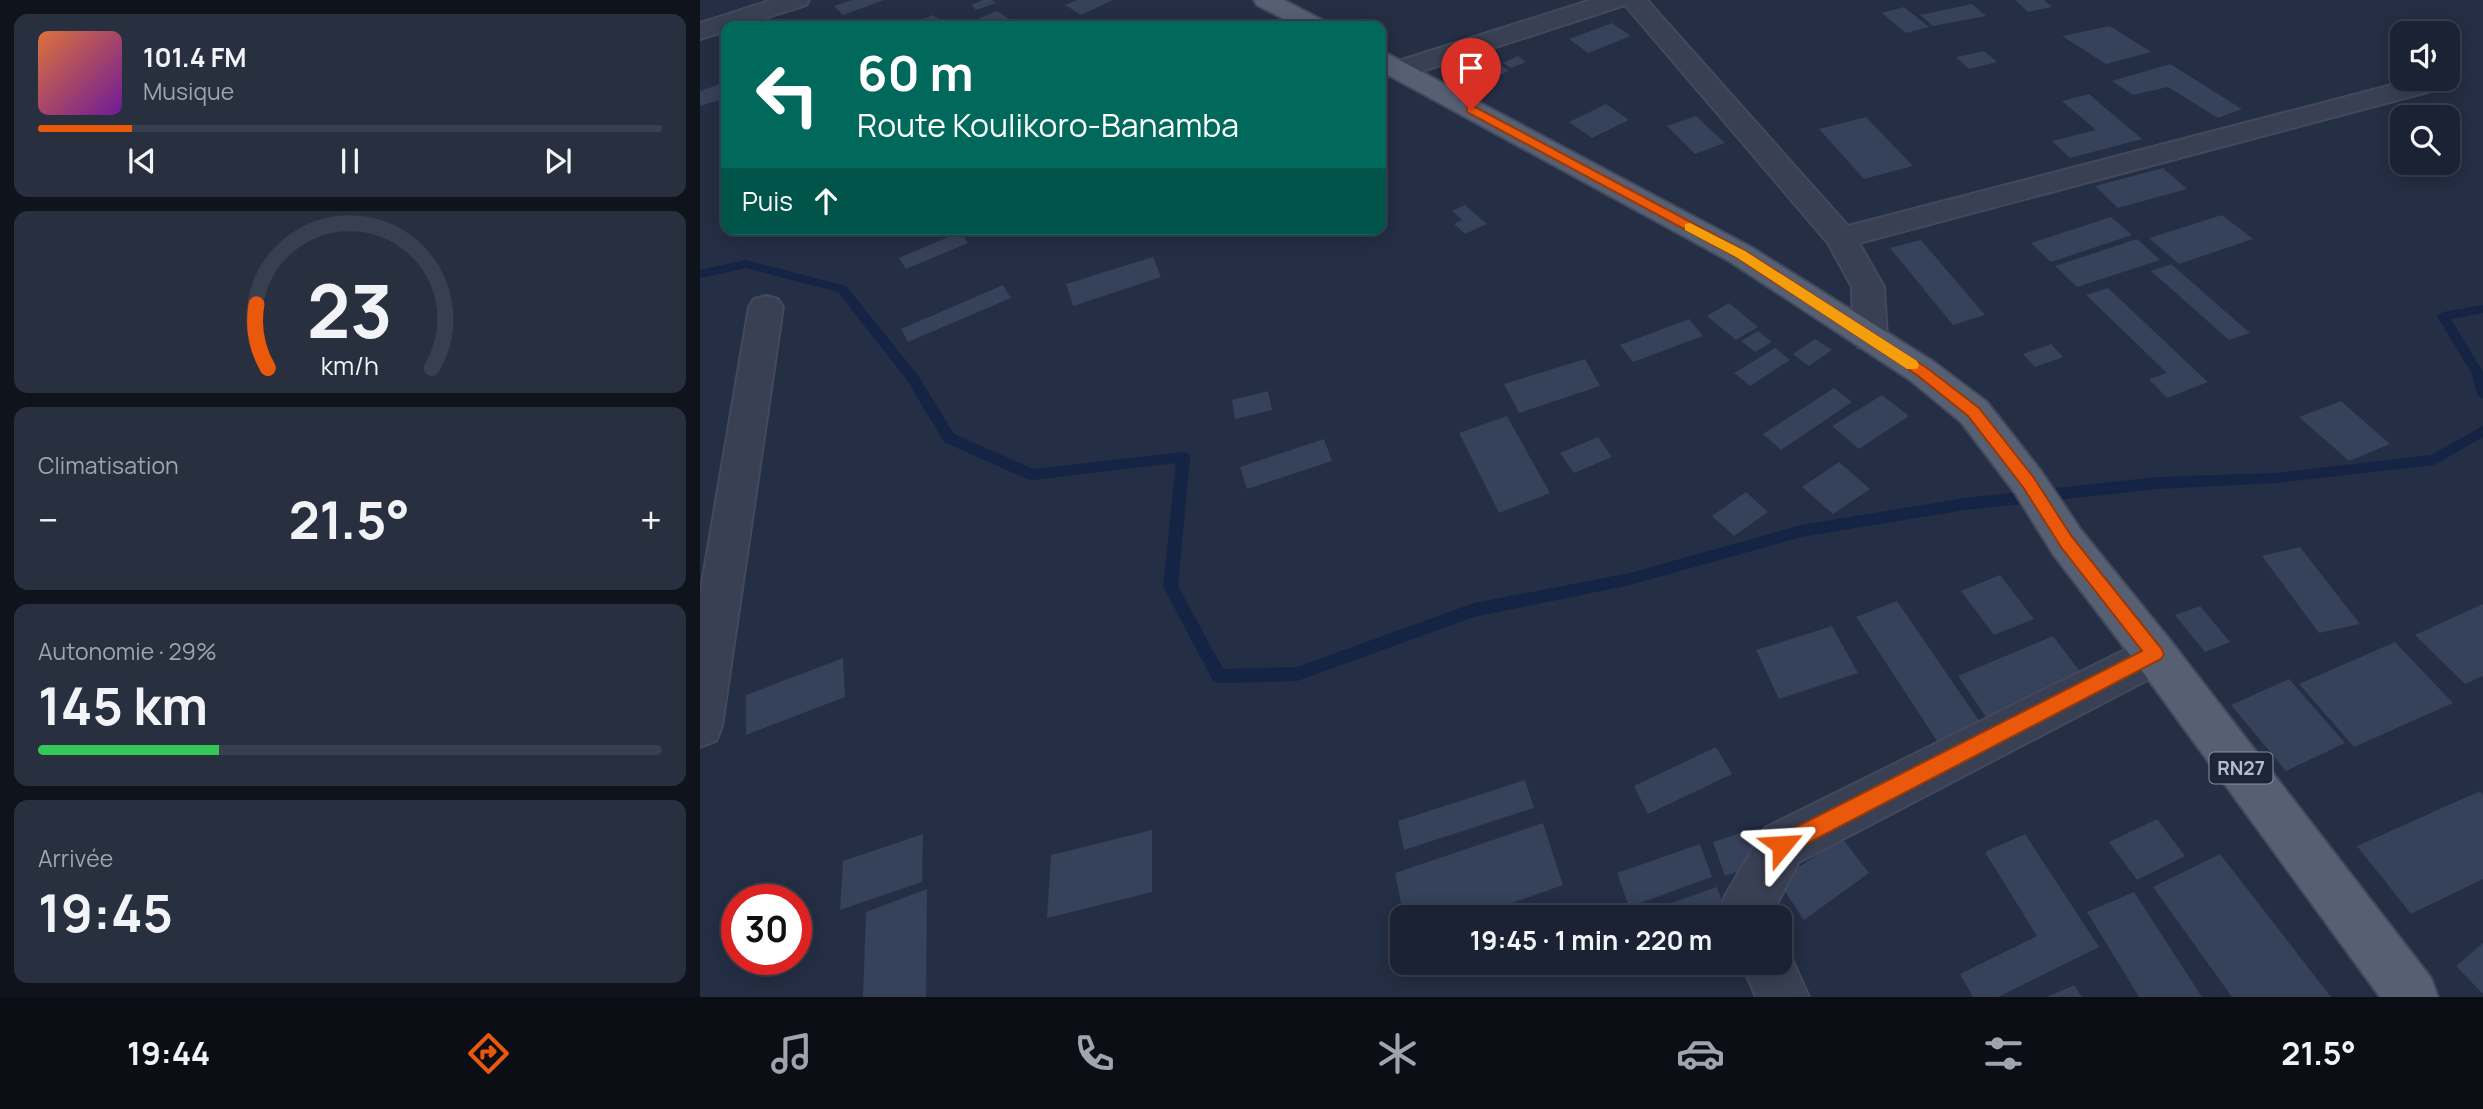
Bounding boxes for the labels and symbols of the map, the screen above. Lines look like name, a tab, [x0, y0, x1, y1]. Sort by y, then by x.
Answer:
pin	[1441, 38, 1501, 110]
road number: RN27	[2210, 752, 2272, 783]
position arrow	[1745, 808, 1819, 882]
speed limit sign: 30	[721, 884, 812, 975]

